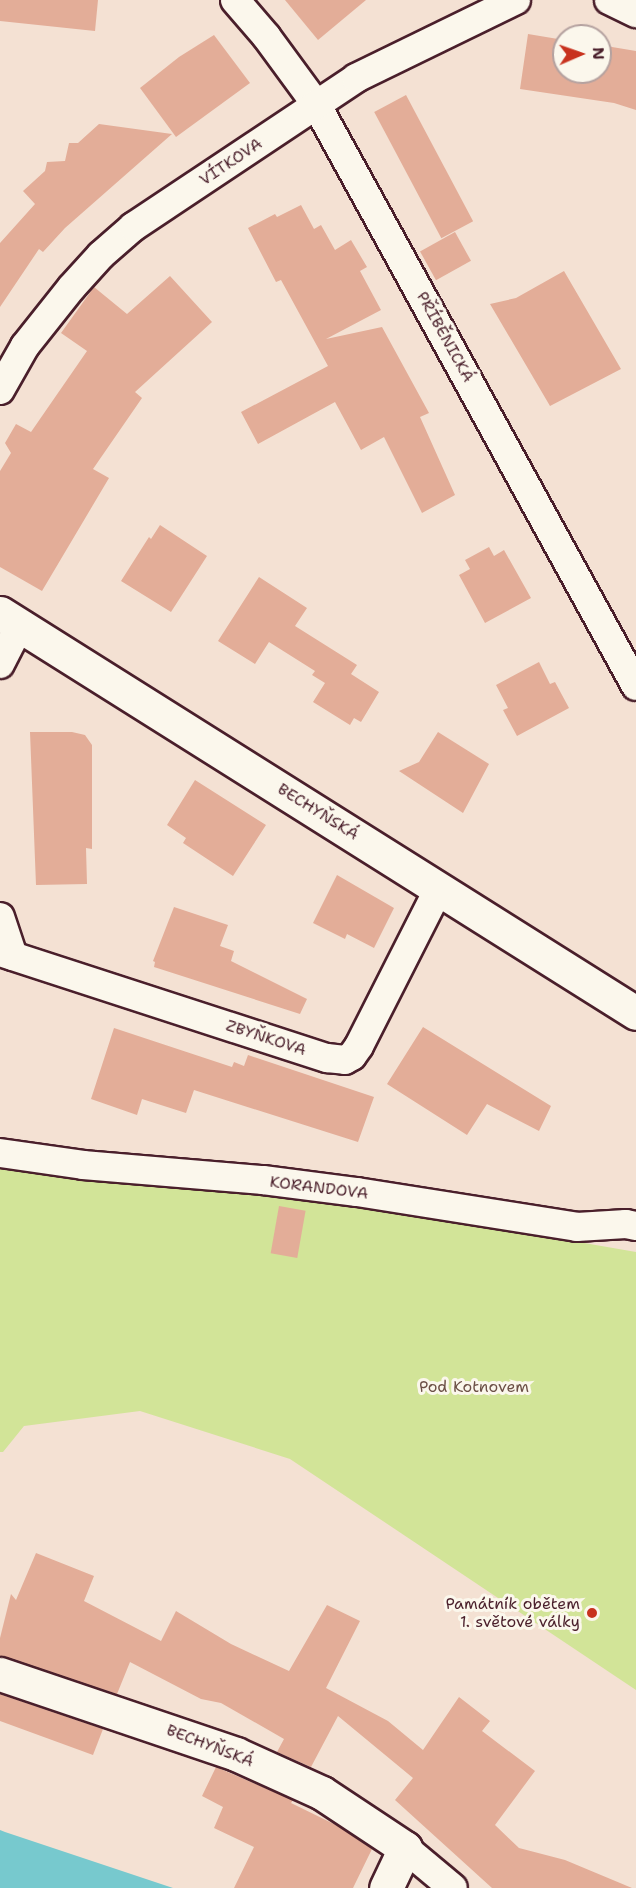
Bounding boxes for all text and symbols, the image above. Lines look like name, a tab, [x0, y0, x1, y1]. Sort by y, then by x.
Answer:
north arrow	[552, 24, 612, 84]
text: N	[588, 47, 609, 60]
street label: VÍTKOVA	[196, 134, 266, 190]
street label: PŘÍBĚNICKÁ	[412, 288, 478, 386]
street label: BECHYŇSKÁ	[274, 780, 362, 844]
street label: ZBYŇKOVA	[224, 1016, 308, 1060]
street label: KORANDOVA	[269, 1172, 369, 1204]
park label: Pod Kotnovem	[419, 1377, 529, 1397]
place label: Památník obětem 1. světové války	[446, 1594, 580, 1632]
marker: Památník obětem 1. světové války	[585, 1606, 599, 1620]
street label: BECHYŇSKÁ	[164, 1721, 256, 1771]

